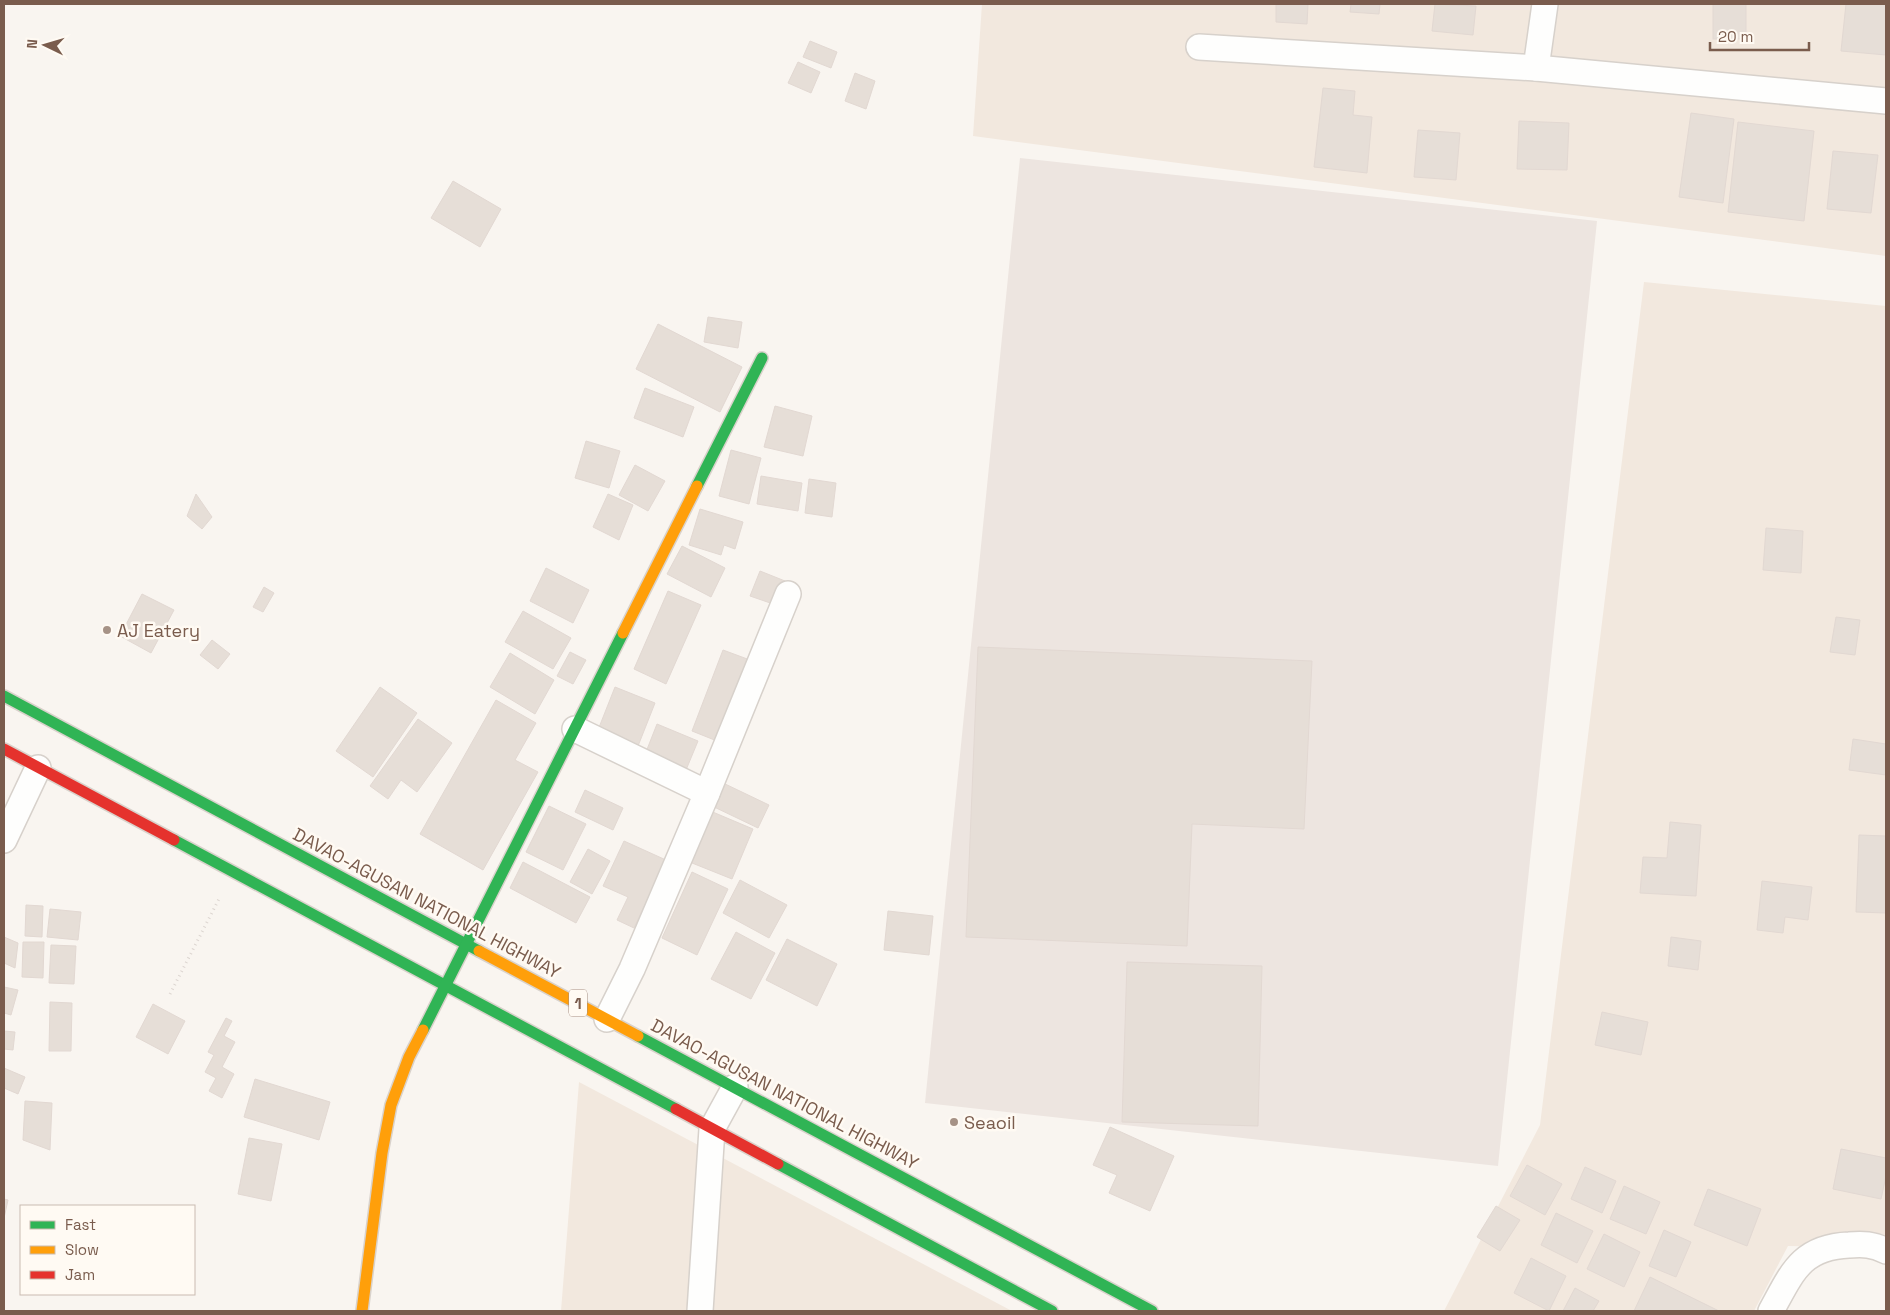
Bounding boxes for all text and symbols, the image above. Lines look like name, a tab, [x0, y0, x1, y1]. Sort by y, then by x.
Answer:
north arrow	[20, 20, 70, 70]
scale bar	[1710, 20, 1809, 52]
text: 20 m	[1718, 27, 1753, 46]
text: N	[23, 38, 41, 49]
place label: AJ Eatery	[117, 619, 200, 642]
marker: AJ Eatery	[101, 624, 113, 636]
street label: DAVAO-AGUSAN NATIONAL HIGHWAY	[289, 822, 565, 984]
road number: 1	[569, 990, 587, 1016]
street label: DAVAO-AGUSAN NATIONAL HIGHWAY	[647, 1013, 923, 1175]
place label: Seaoil	[964, 1111, 1016, 1134]
marker: Seaoil	[948, 1116, 960, 1128]
legend	[20, 1205, 195, 1295]
text: Fast	[65, 1215, 96, 1234]
text: Slow	[65, 1240, 99, 1259]
text: Jam	[65, 1265, 95, 1284]

